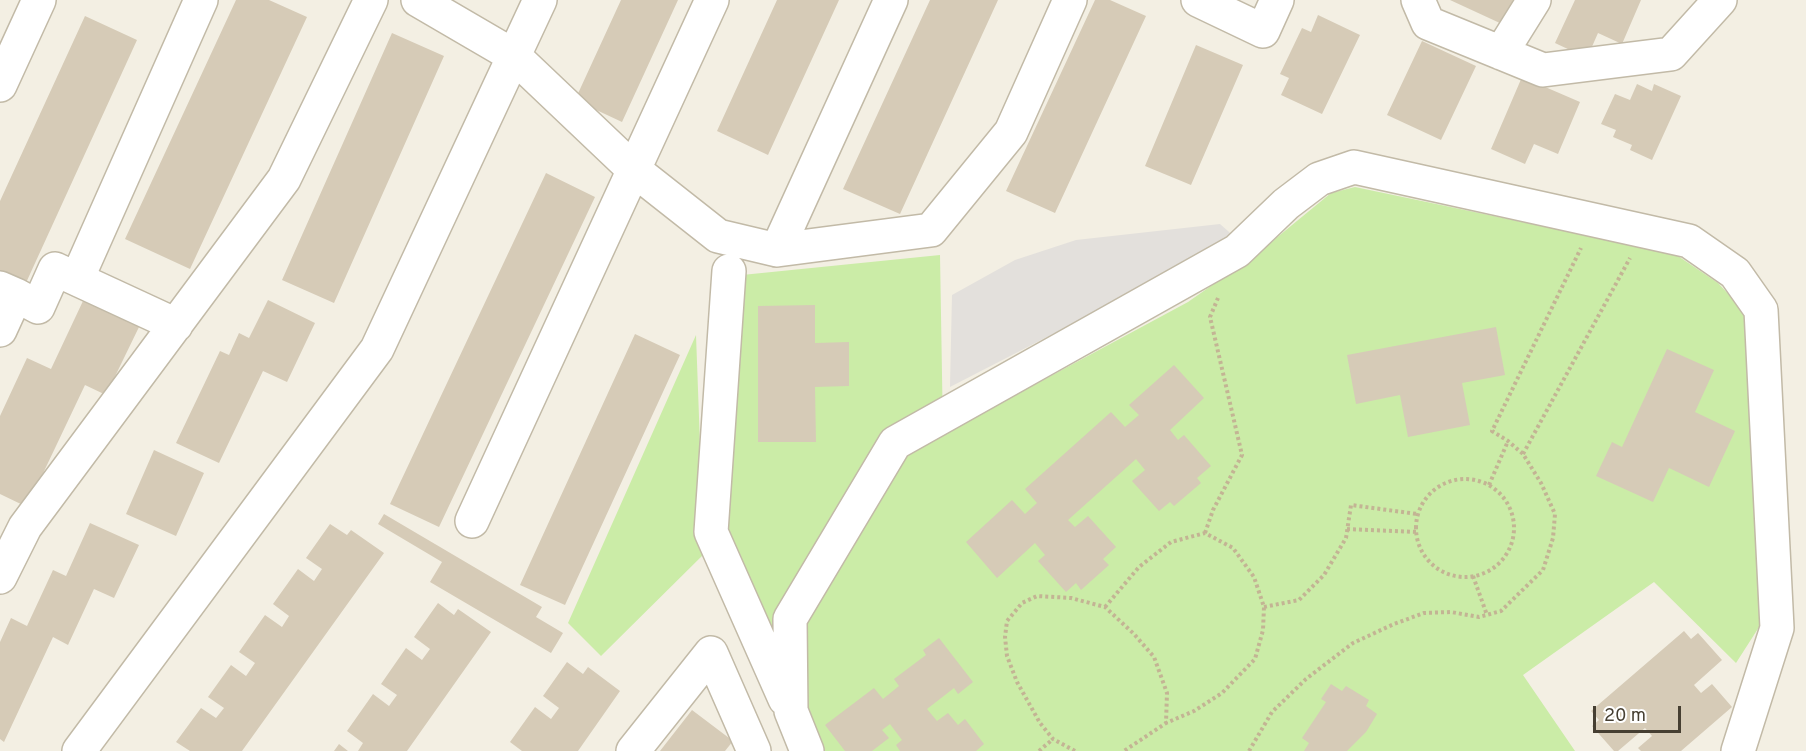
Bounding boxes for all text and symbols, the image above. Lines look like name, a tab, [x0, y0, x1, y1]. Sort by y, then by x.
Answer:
scale bar	[1596, 694, 1684, 732]
text: 20 m	[1604, 705, 1646, 728]

